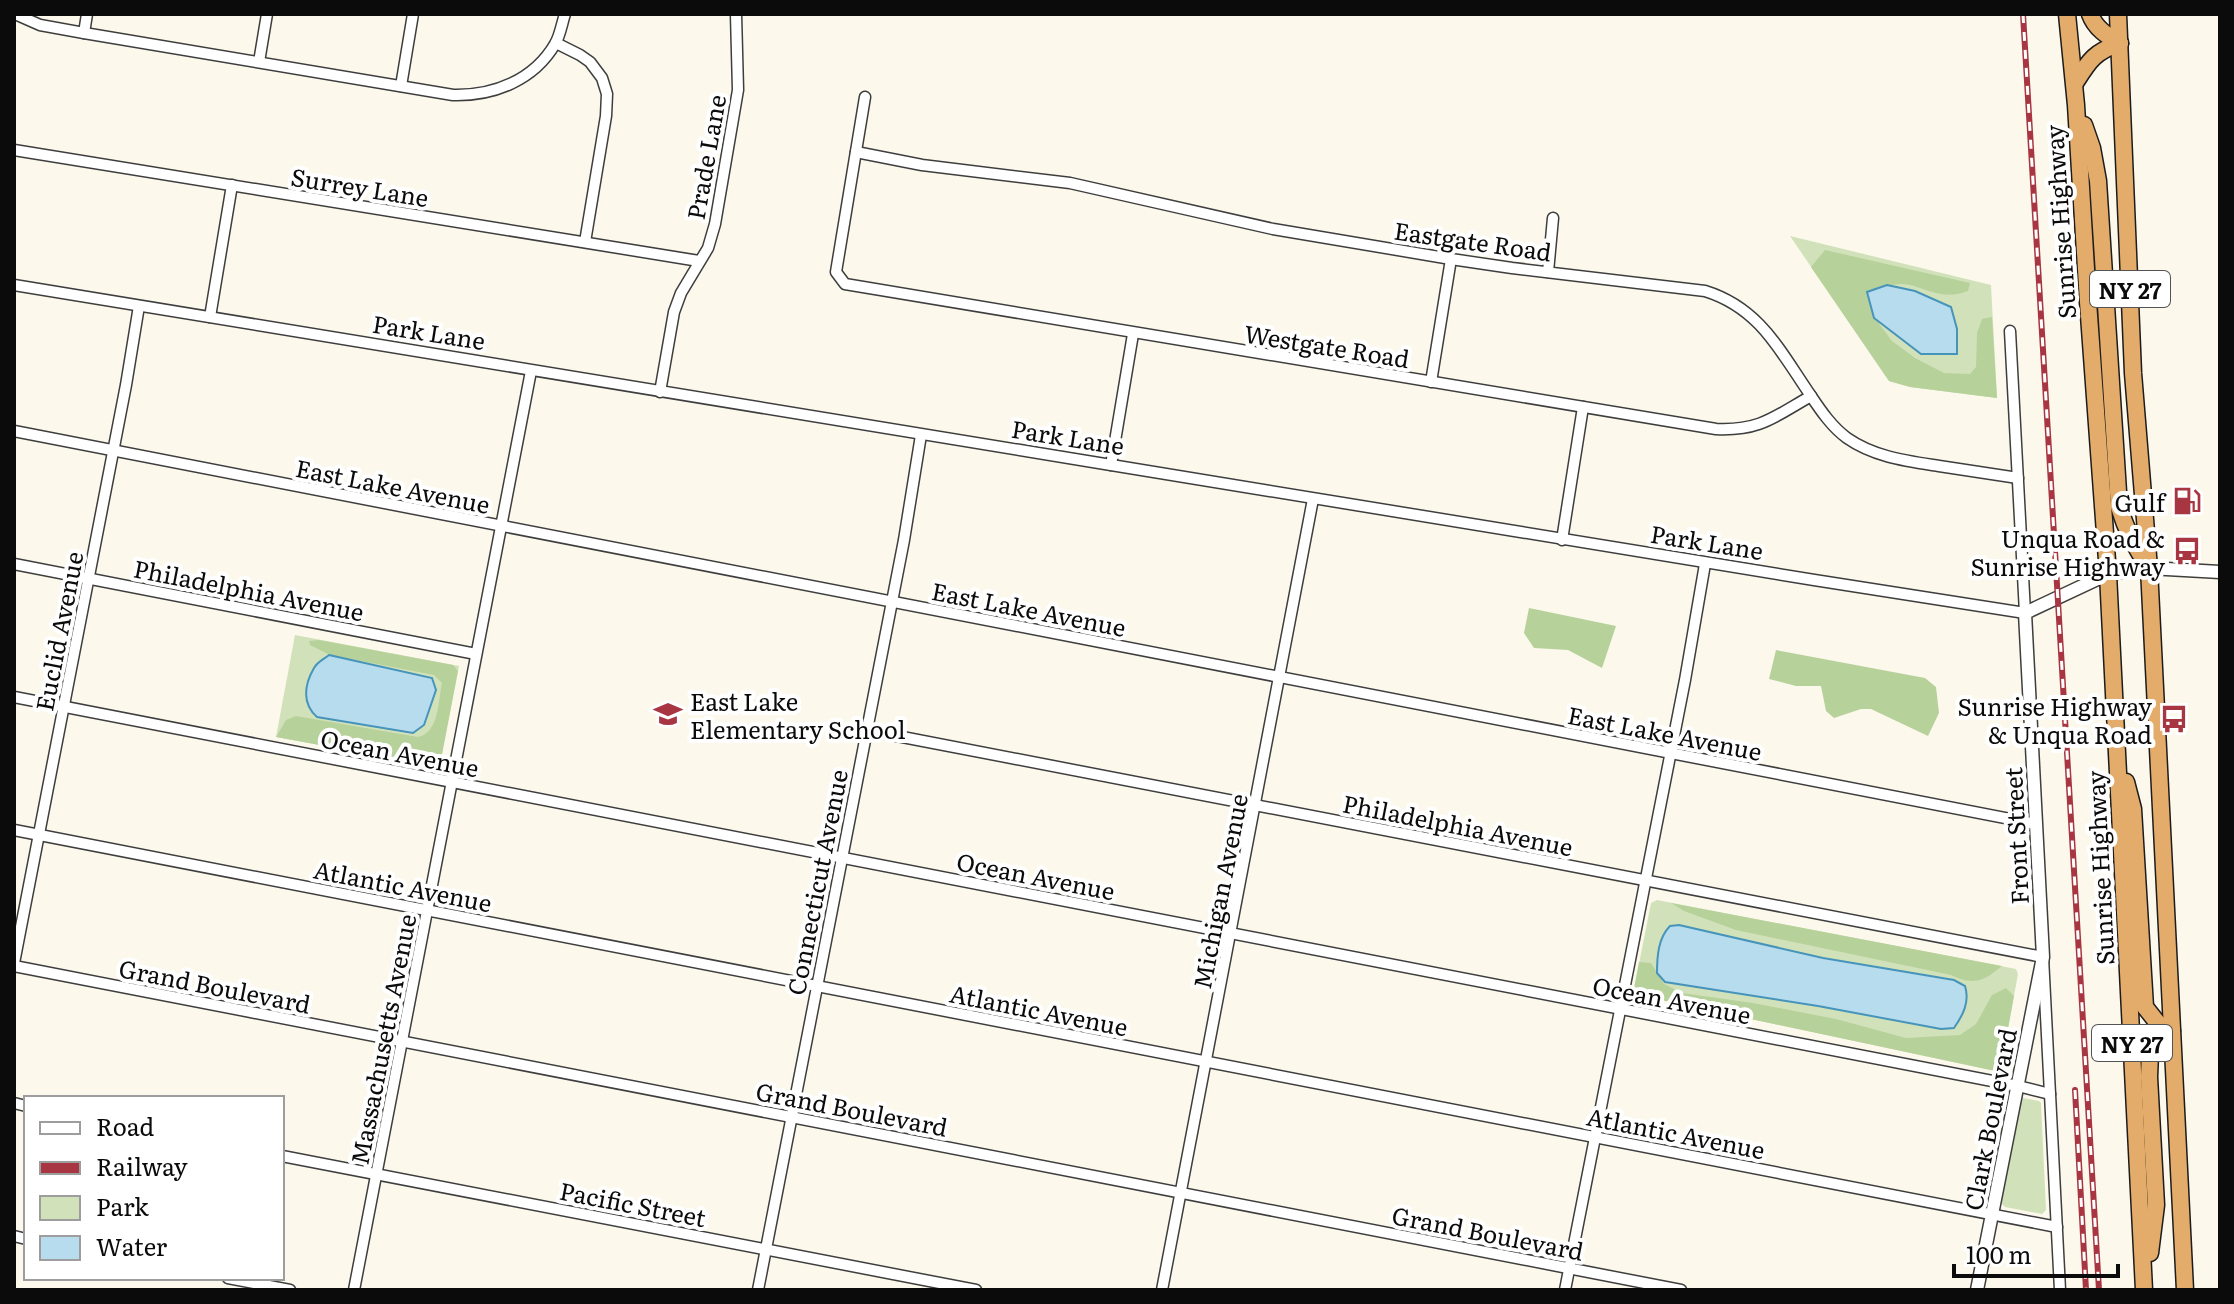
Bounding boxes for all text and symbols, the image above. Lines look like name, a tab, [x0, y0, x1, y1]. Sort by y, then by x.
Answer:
street label: Prade Lane	[677, 92, 733, 222]
street label: Sunrise Highway	[2035, 124, 2083, 320]
street label: Surrey Lane	[289, 158, 431, 214]
street label: Eastgate Road	[1392, 212, 1554, 268]
road number: NY 27	[2090, 271, 2170, 307]
street label: Park Lane	[370, 305, 488, 357]
street label: Westgate Road	[1242, 315, 1412, 375]
street label: Park Lane	[1009, 410, 1127, 462]
street label: East Lake Avenue	[293, 449, 493, 521]
place label: Gulf	[2114, 484, 2167, 519]
fuel station icon: Gulf	[2172, 486, 2202, 516]
street label: Park Lane	[1648, 515, 1766, 567]
place label: Unqua Road & Sunrise Highway	[1970, 520, 2165, 583]
bus stop icon: Unqua Road & Sunrise Highway	[2172, 536, 2202, 566]
street label: Euclid Avenue	[25, 548, 91, 714]
street label: Philadelphia Avenue	[131, 550, 367, 628]
street label: East Lake Avenue	[929, 572, 1129, 644]
place label: East Lake Elementary School	[690, 683, 906, 746]
place label: Sunrise Highway & Unqua Road	[1957, 688, 2152, 751]
street label: East Lake Avenue	[1565, 696, 1765, 768]
school or university icon: East Lake Elementary School	[653, 699, 683, 729]
bus stop icon: Sunrise Highway & Unqua Road	[2159, 704, 2189, 734]
street label: Ocean Avenue	[318, 720, 482, 784]
street label: Connecticut Avenue	[777, 766, 855, 998]
street label: Front Street	[1994, 766, 2036, 906]
street label: Sunrise Highway	[2076, 770, 2122, 966]
street label: Philadelphia Avenue	[1340, 785, 1576, 863]
street label: Michigan Avenue	[1183, 790, 1255, 992]
street label: Ocean Avenue	[954, 843, 1118, 907]
street label: Atlantic Avenue	[311, 851, 495, 919]
street label: Massachusetts Avenue	[341, 911, 423, 1167]
street label: Grand Boulevard	[116, 949, 314, 1021]
street label: Ocean Avenue	[1590, 967, 1754, 1031]
street label: Atlantic Avenue	[947, 975, 1131, 1043]
street label: Clark Boulevard	[1954, 1025, 2024, 1213]
road number: NY 27	[2092, 1025, 2172, 1061]
street label: Grand Boulevard	[753, 1072, 951, 1144]
legend	[24, 1096, 284, 1280]
street label: Atlantic Avenue	[1584, 1098, 1768, 1166]
text: Road	[96, 1108, 155, 1143]
text: Railway	[96, 1148, 188, 1183]
street label: Pacific Street	[557, 1172, 709, 1234]
text: Park	[96, 1188, 149, 1223]
street label: Grand Boulevard	[1389, 1196, 1587, 1268]
text: Water	[96, 1228, 168, 1263]
scale bar	[1954, 1228, 2118, 1278]
text: 100 m	[1966, 1236, 2032, 1271]

